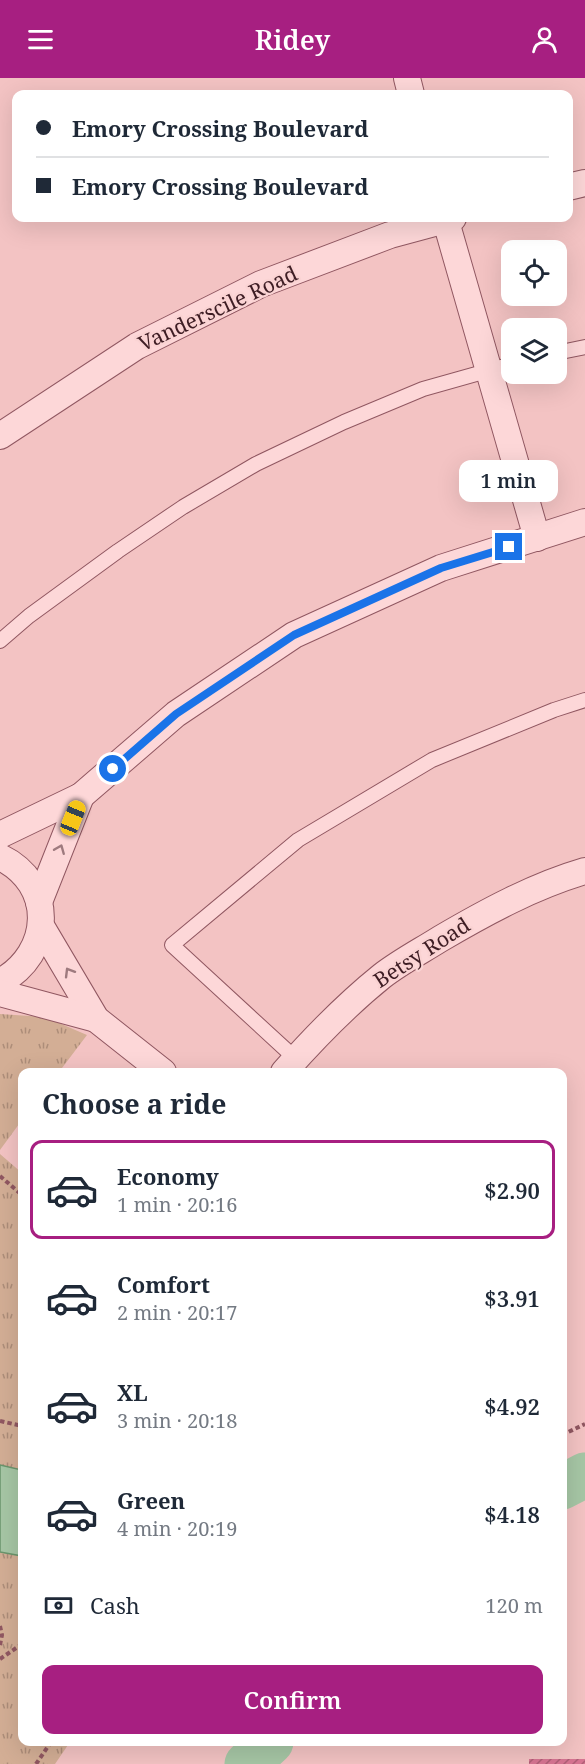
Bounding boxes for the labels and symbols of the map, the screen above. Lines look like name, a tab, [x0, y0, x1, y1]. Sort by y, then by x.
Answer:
street label: Vanderscile Road	[133, 259, 302, 357]
callout: 1 min	[460, 460, 558, 502]
route end	[495, 533, 522, 560]
route start	[99, 755, 126, 782]
car	[58, 798, 88, 838]
one-way arrow	[53, 844, 65, 855]
street label: Betsy Road	[368, 910, 475, 994]
one-way arrow	[64, 968, 76, 978]

